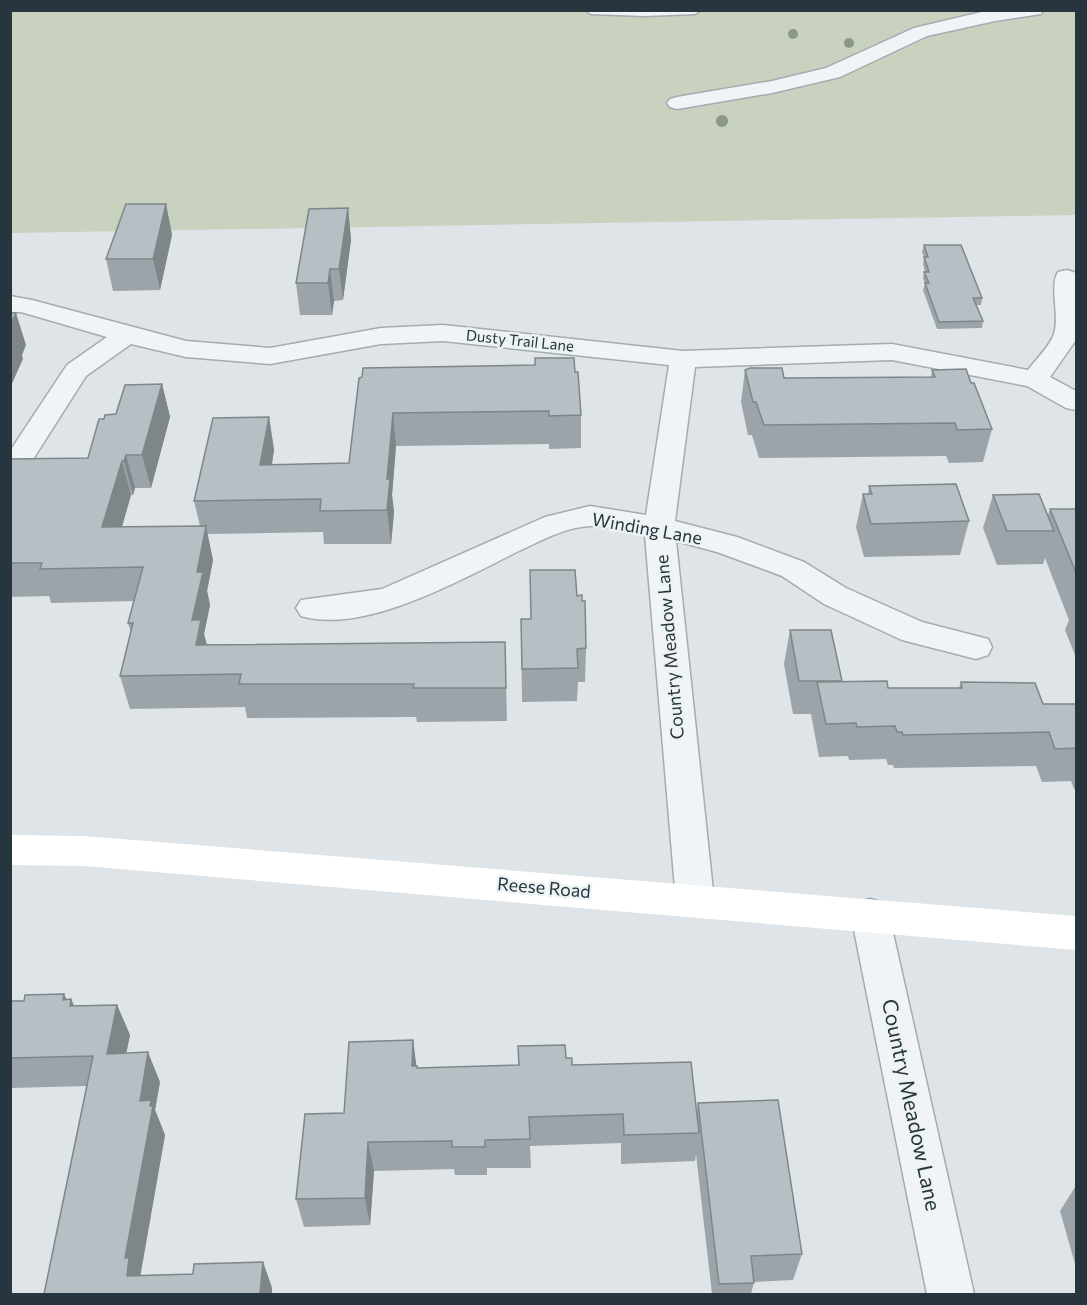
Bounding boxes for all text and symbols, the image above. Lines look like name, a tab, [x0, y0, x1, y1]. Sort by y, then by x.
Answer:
street label: Dusty Trail Lane	[465, 325, 575, 355]
street label: Winding Lane	[590, 508, 704, 549]
street label: Country Meadow Lane	[650, 554, 688, 740]
street label: Reese Road	[496, 872, 592, 902]
street label: Country Meadow Lane	[878, 996, 947, 1213]

